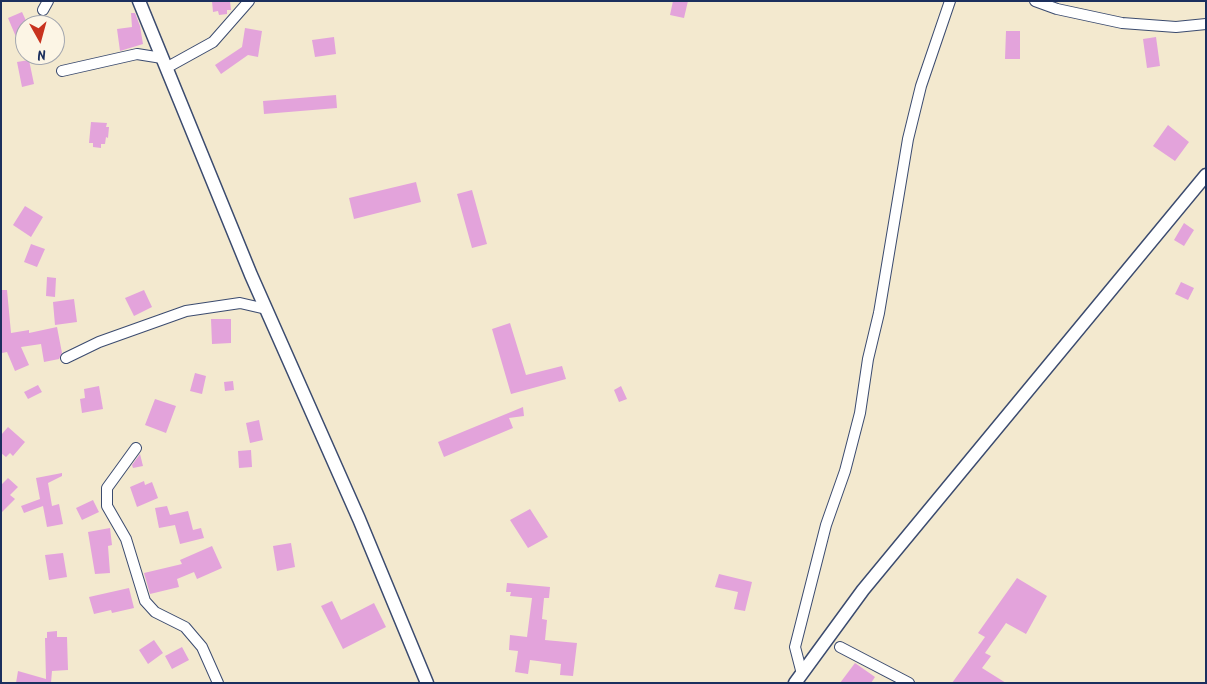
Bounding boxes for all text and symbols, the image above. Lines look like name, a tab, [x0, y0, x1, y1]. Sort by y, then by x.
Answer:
north arrow	[15, 15, 65, 65]
text: N	[36, 42, 47, 65]

